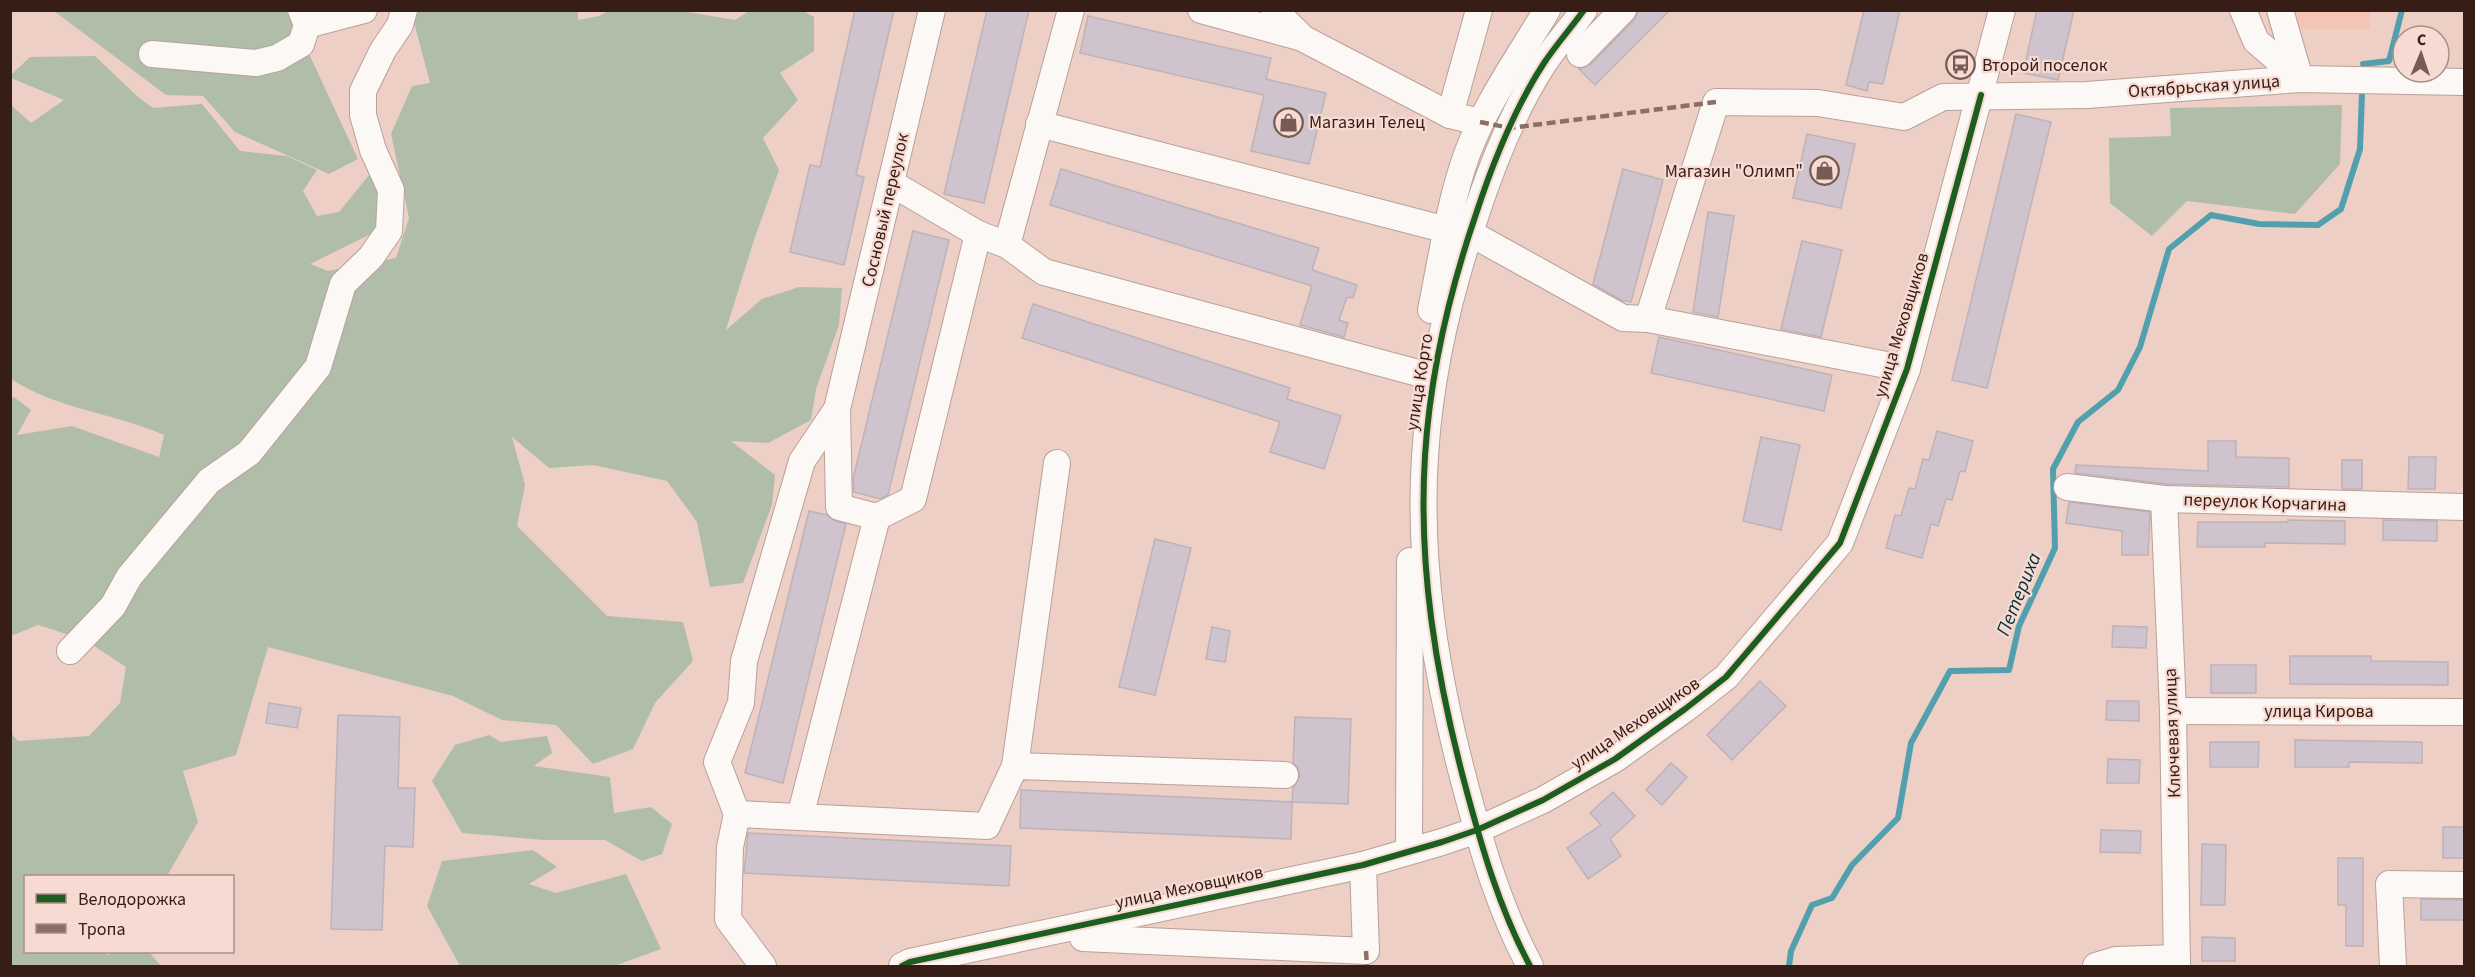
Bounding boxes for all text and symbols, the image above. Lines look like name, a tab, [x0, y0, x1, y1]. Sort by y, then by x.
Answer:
north arrow	[2391, 24, 2451, 84]
text: С	[2416, 29, 2427, 51]
bus stop icon: Второй поселок	[1945, 49, 1977, 81]
place label: Второй поселок	[1982, 53, 2108, 78]
street label: Октябрьская улица	[2127, 69, 2281, 104]
shop icon: Магазин Телец	[1272, 106, 1304, 138]
place label: Магазин Телец	[1309, 110, 1425, 135]
street label: Сосновый переулок	[856, 130, 915, 290]
shop icon: Магазин "Олимп"	[1808, 155, 1840, 187]
place label: Магазин "Олимп"	[1665, 159, 1803, 184]
street label: улица Меховщиков	[1868, 249, 1935, 401]
street label: улица Корто	[1399, 332, 1440, 433]
street label: переулок Корчагина	[2183, 487, 2347, 518]
water label: Петериха	[1990, 548, 2048, 640]
street label: Ключевая улица	[2158, 668, 2187, 798]
street label: улица Меховщиков	[1566, 671, 1705, 776]
street label: улица Кирова	[2264, 699, 2374, 724]
street label: улица Меховщиков	[1113, 860, 1265, 915]
legend	[24, 875, 234, 953]
text: Велодорожка	[78, 887, 186, 912]
text: Тропа	[78, 917, 126, 942]

